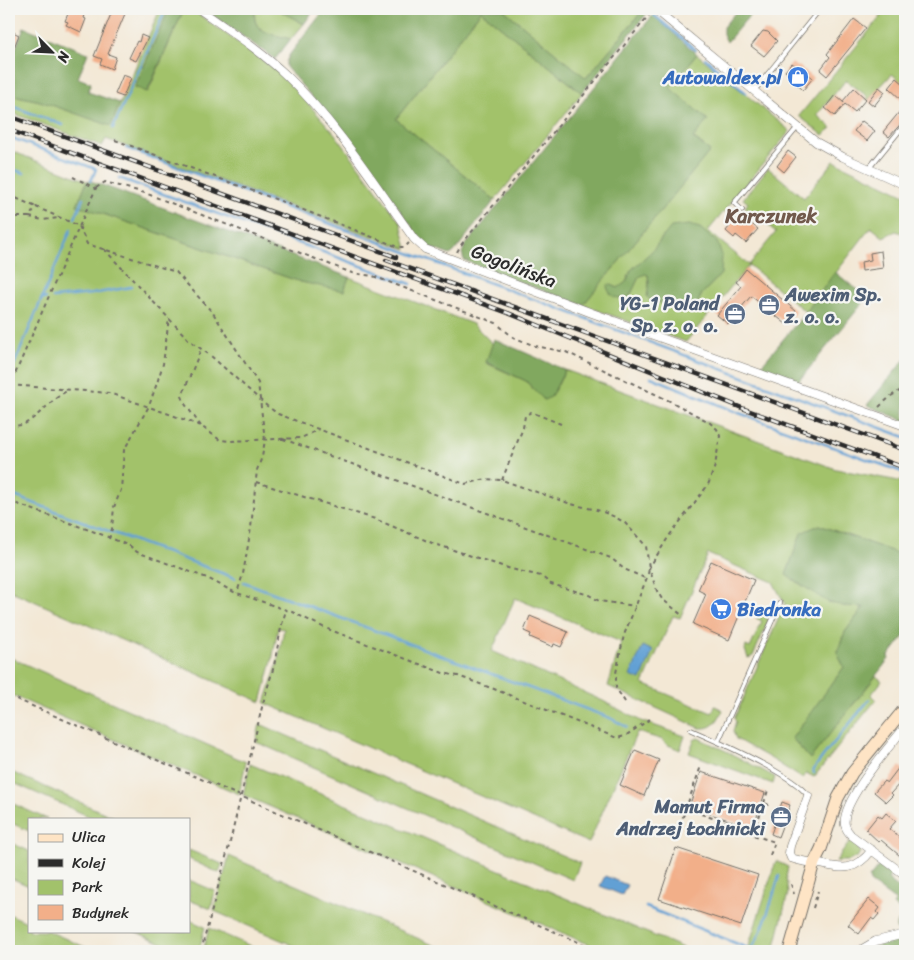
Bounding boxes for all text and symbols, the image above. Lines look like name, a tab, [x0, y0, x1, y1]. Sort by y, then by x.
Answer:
north arrow	[28, 28, 78, 78]
text: N	[50, 47, 77, 67]
place label: Autowaldex.pl	[662, 61, 784, 94]
shop icon: Autowaldex.pl	[786, 65, 810, 89]
district label: Karczunek	[724, 199, 817, 234]
street label: Gogolińska	[467, 235, 562, 298]
place label: Awexim Sp. z. o. o.	[784, 278, 883, 333]
place label: YG-1 Poland Sp. z. o. o.	[620, 287, 721, 342]
office icon: Awexim Sp. z. o. o.	[757, 293, 781, 317]
office icon: YG-1 Poland Sp. z. o. o.	[723, 302, 747, 326]
place label: Biedronka	[737, 593, 822, 626]
supermarket icon: Biedronka	[709, 597, 733, 621]
place label: Mamut Firma Andrzej Łochnicki	[615, 790, 767, 845]
office icon: Mamut Firma Andrzej Łochnicki	[769, 805, 793, 829]
legend	[28, 818, 190, 932]
text: Ulica	[72, 824, 106, 850]
text: Kolej	[72, 850, 106, 876]
text: Park	[72, 874, 103, 900]
text: Budynek	[72, 900, 130, 926]

